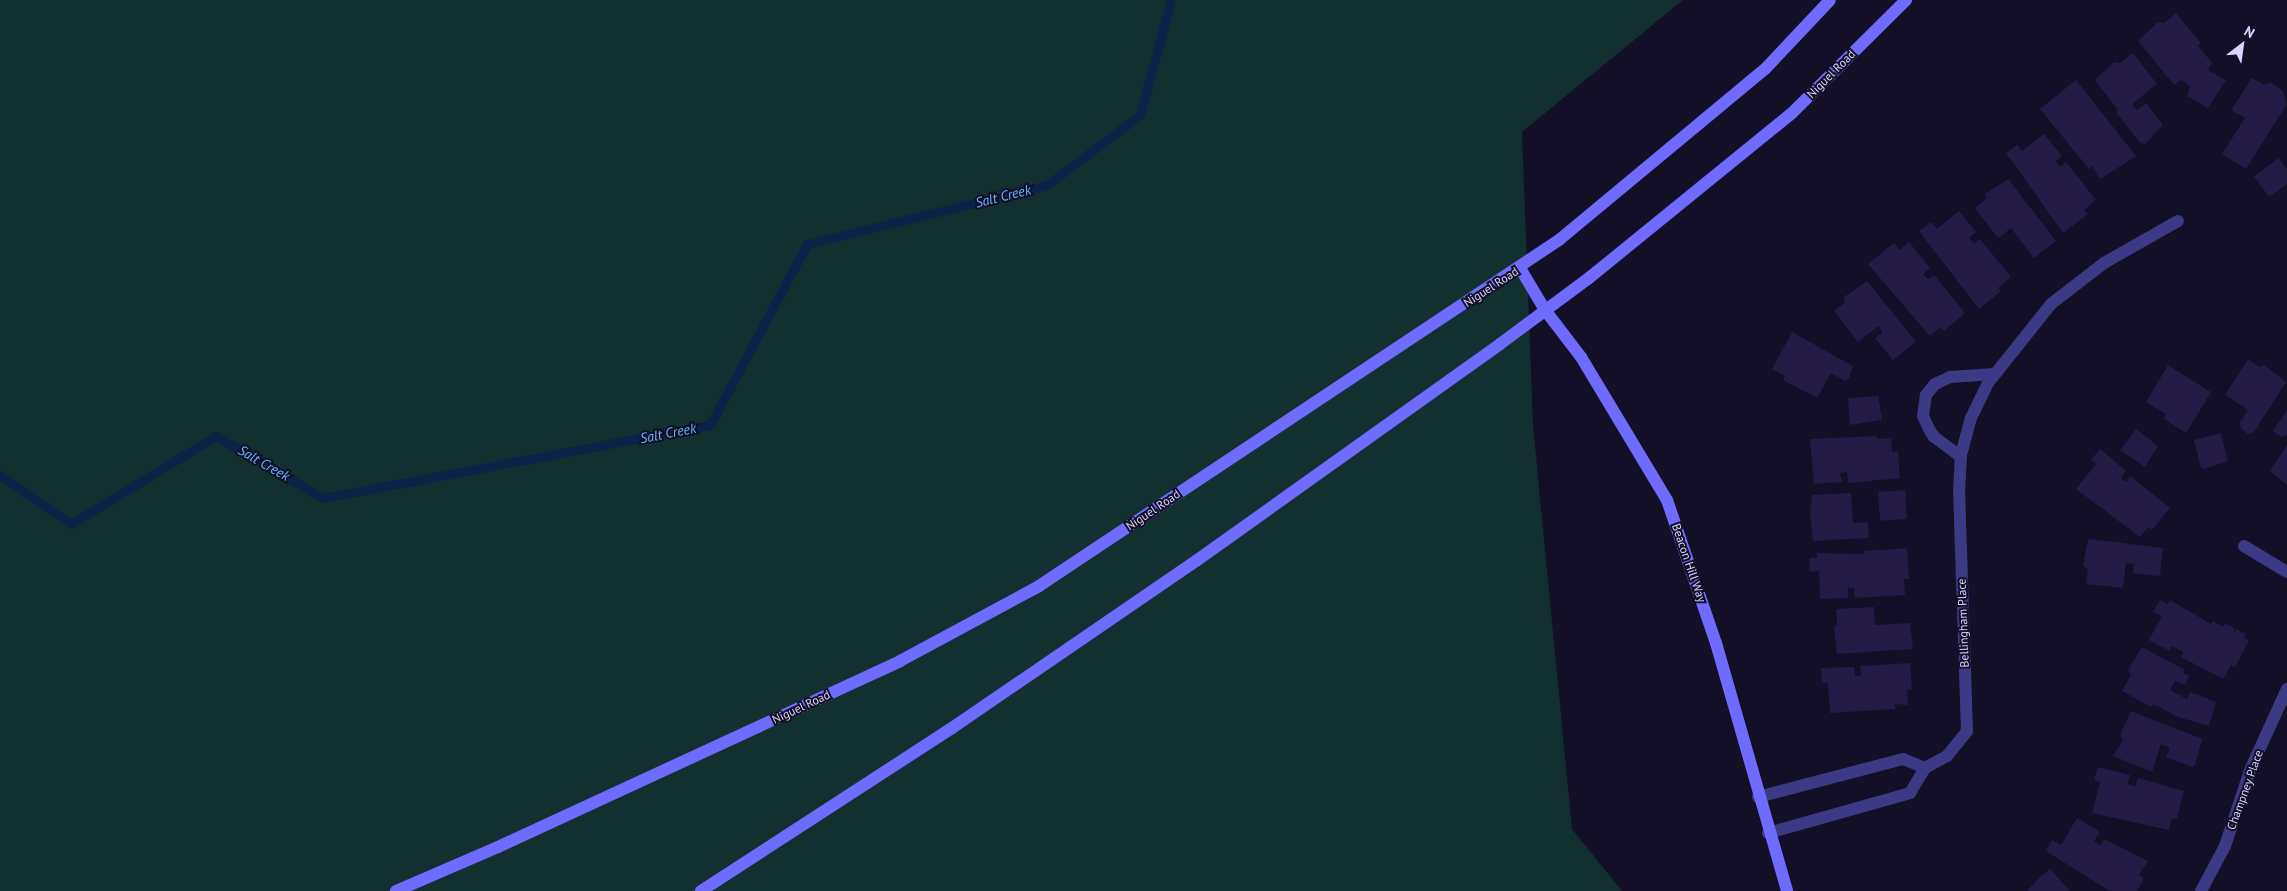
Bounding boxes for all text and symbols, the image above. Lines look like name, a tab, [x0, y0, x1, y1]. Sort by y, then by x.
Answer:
north arrow	[2217, 20, 2267, 70]
text: N	[2241, 22, 2258, 42]
street label: Niguel Road	[1804, 47, 1858, 101]
water label: Salt Creek	[973, 181, 1033, 211]
street label: Niguel Road	[1461, 264, 1521, 310]
water label: Salt Creek	[639, 419, 697, 447]
water label: Salt Creek	[235, 442, 293, 484]
street label: Niguel Road	[1123, 487, 1183, 533]
street label: Beacon Hill Way	[1669, 521, 1709, 605]
street label: Bellingham Place	[1954, 578, 1972, 668]
street label: Niguel Road	[770, 687, 832, 727]
street label: Champney Place	[2224, 748, 2266, 832]

